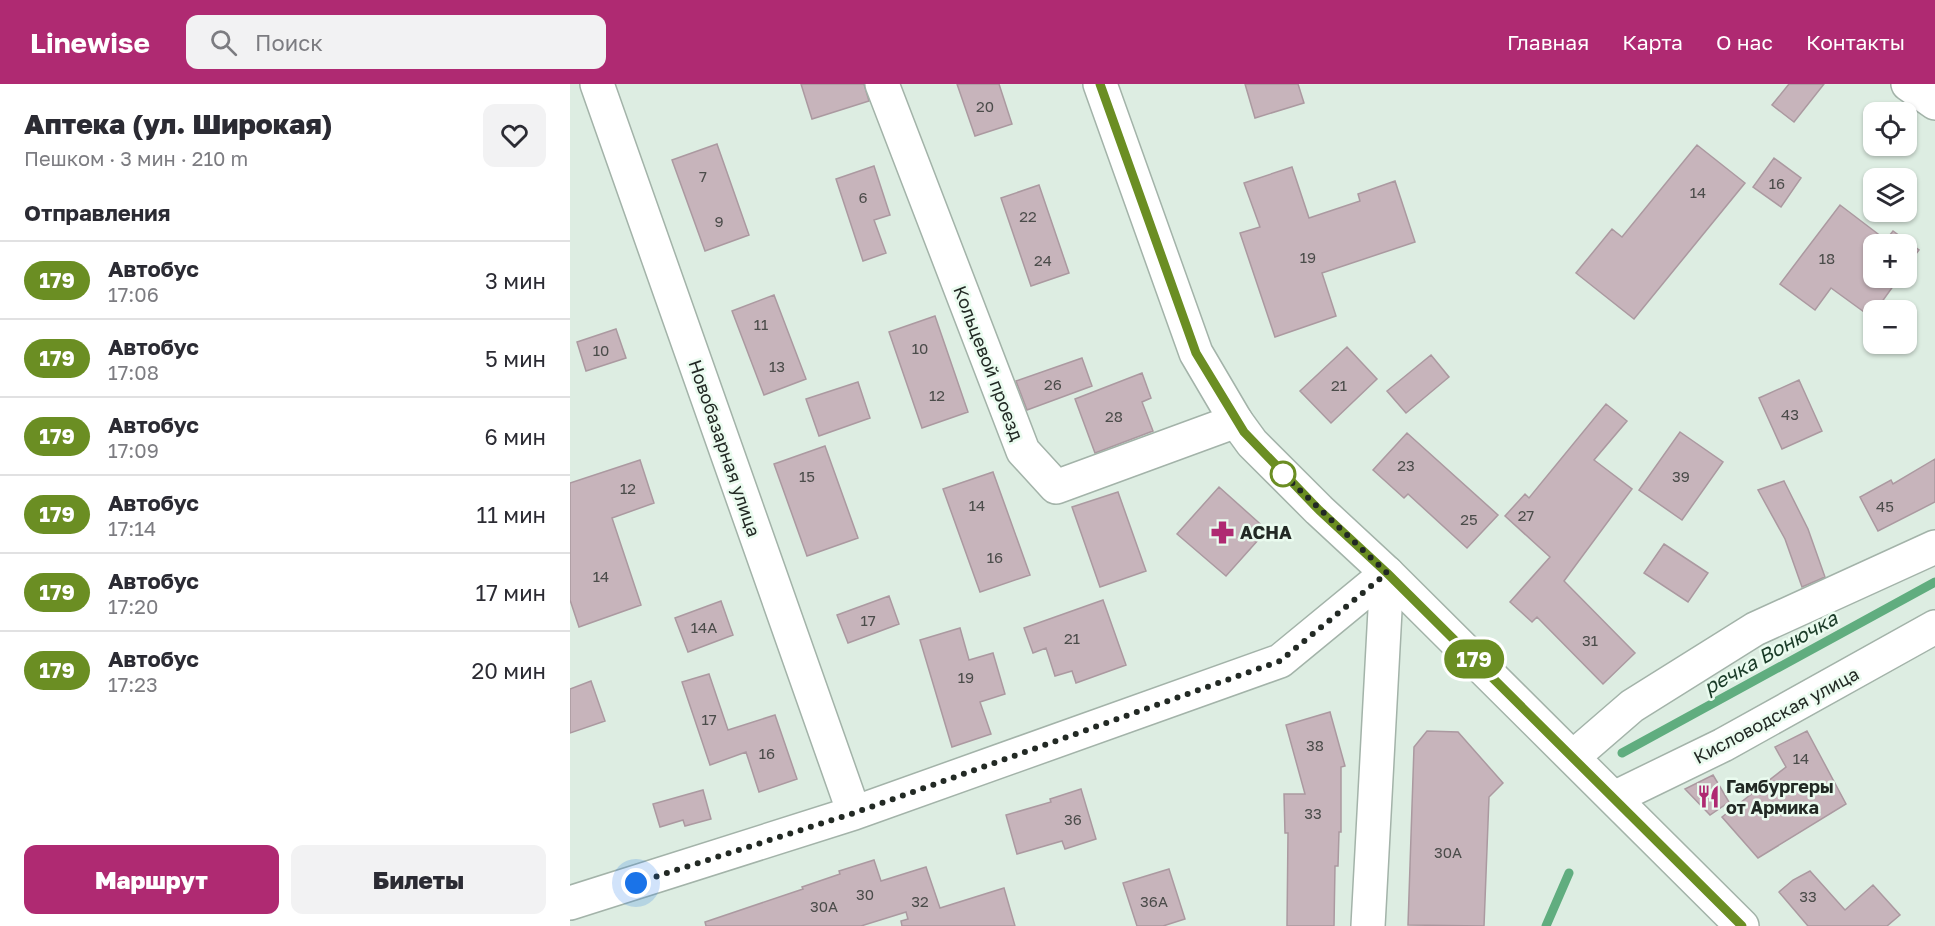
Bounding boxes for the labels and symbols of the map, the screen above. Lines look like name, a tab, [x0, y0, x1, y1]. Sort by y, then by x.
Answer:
house number: 20	[976, 97, 994, 115]
house number: 7	[699, 167, 707, 185]
house number: 16	[1769, 174, 1785, 192]
house number: 14	[1690, 183, 1706, 201]
house number: 6	[858, 188, 868, 206]
house number: 22	[1019, 207, 1037, 225]
house number: 9	[714, 212, 724, 230]
house number: 19	[1300, 248, 1316, 266]
house number: 18	[1819, 249, 1835, 267]
house number: 24	[1034, 251, 1052, 269]
street label: Кольцевой проезд	[949, 282, 1029, 444]
house number: 11	[754, 315, 768, 333]
house number: 10	[912, 339, 928, 357]
house number: 10	[593, 341, 609, 359]
street label: Новобазарная улица	[684, 357, 766, 539]
house number: 13	[769, 357, 785, 375]
house number: 26	[1044, 375, 1062, 393]
house number: 21	[1331, 376, 1347, 394]
house number: 12	[929, 386, 945, 404]
house number: 43	[1781, 405, 1799, 423]
house number: 28	[1105, 407, 1123, 425]
house number: 23	[1397, 456, 1415, 474]
unlabelled marker	[1270, 461, 1296, 487]
house number: 15	[799, 467, 815, 485]
house number: 39	[1672, 467, 1690, 485]
house number: 12	[620, 479, 636, 497]
house number: 14	[969, 496, 985, 514]
house number: 45	[1876, 497, 1894, 515]
house number: 27	[1518, 506, 1534, 524]
house number: 25	[1460, 510, 1478, 528]
pharmacy icon: АСНА	[1209, 519, 1235, 545]
place label: АСНА	[1240, 521, 1292, 543]
house number: 16	[987, 548, 1003, 566]
house number: 14	[593, 567, 609, 585]
water label: речка Вонючка	[1699, 605, 1842, 699]
house number: 17	[860, 611, 876, 629]
house number: 14А	[691, 618, 717, 636]
house number: 21	[1064, 629, 1080, 647]
house number: 31	[1582, 631, 1598, 649]
line badge: 179	[1440, 640, 1508, 678]
street label: Кисловодская улица	[1690, 662, 1862, 768]
house number: 19	[958, 668, 974, 686]
house number: 17	[701, 710, 717, 728]
house number: 38	[1306, 736, 1324, 754]
house number: 16	[759, 744, 775, 762]
house number: 14	[1793, 749, 1809, 767]
place label: Гамбургеры от Армика	[1726, 775, 1834, 818]
restaurant icon: Гамбургеры от Армика	[1695, 783, 1721, 809]
house number: 33	[1304, 804, 1322, 822]
house number: 36	[1064, 810, 1082, 828]
house number: 30А	[1434, 843, 1462, 861]
your location	[621, 868, 651, 898]
house number: 30	[856, 885, 874, 903]
house number: 33	[1799, 887, 1817, 905]
house number: 32	[911, 892, 929, 910]
house number: 36А	[1140, 892, 1168, 910]
house number: 30А	[810, 897, 838, 915]

